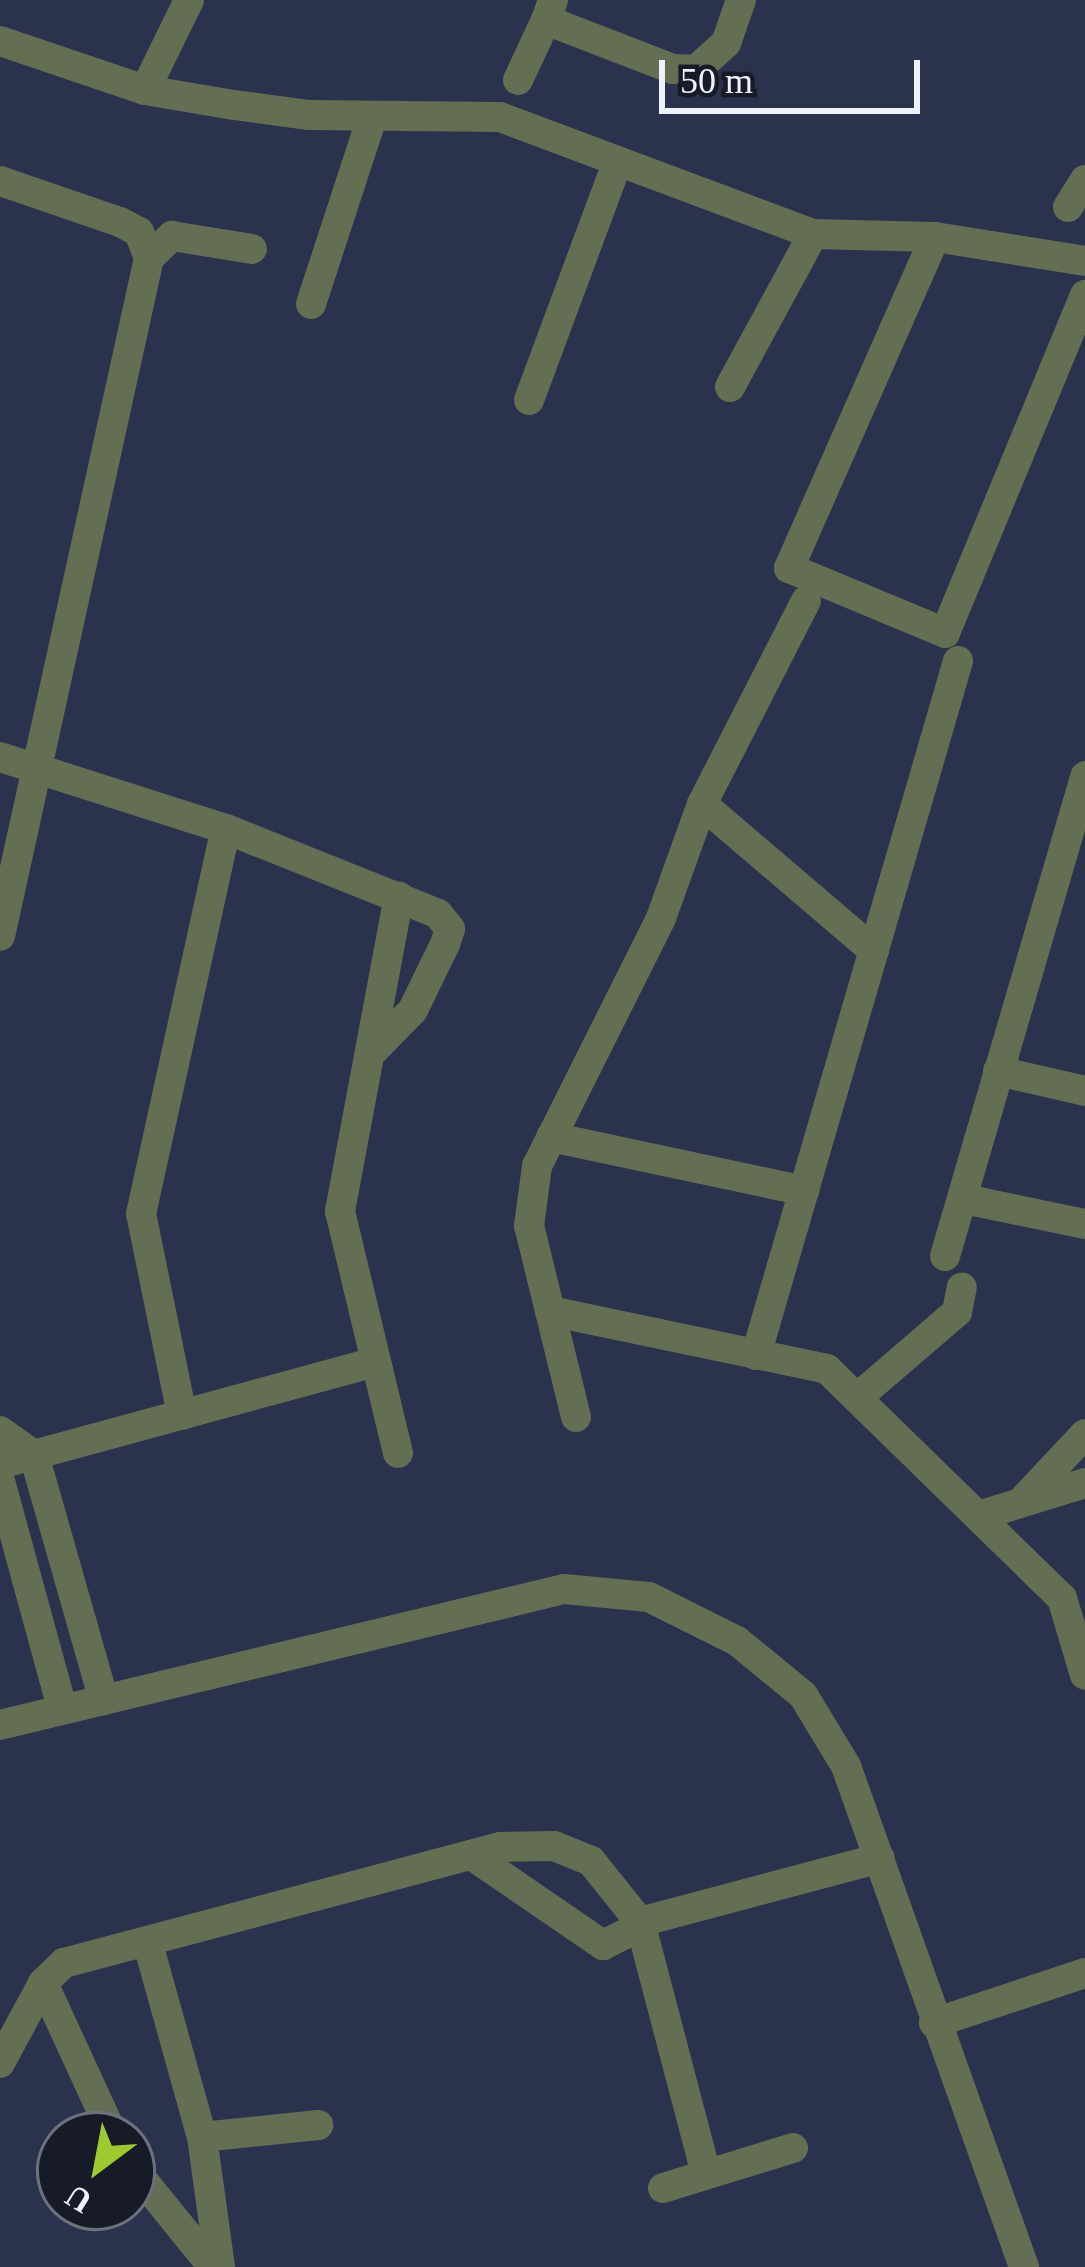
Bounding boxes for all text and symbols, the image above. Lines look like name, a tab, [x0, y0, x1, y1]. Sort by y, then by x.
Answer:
scale bar	[665, 36, 926, 110]
text: 50 m	[680, 61, 753, 101]
north arrow	[36, 2111, 156, 2231]
text: U	[59, 2177, 98, 2221]

